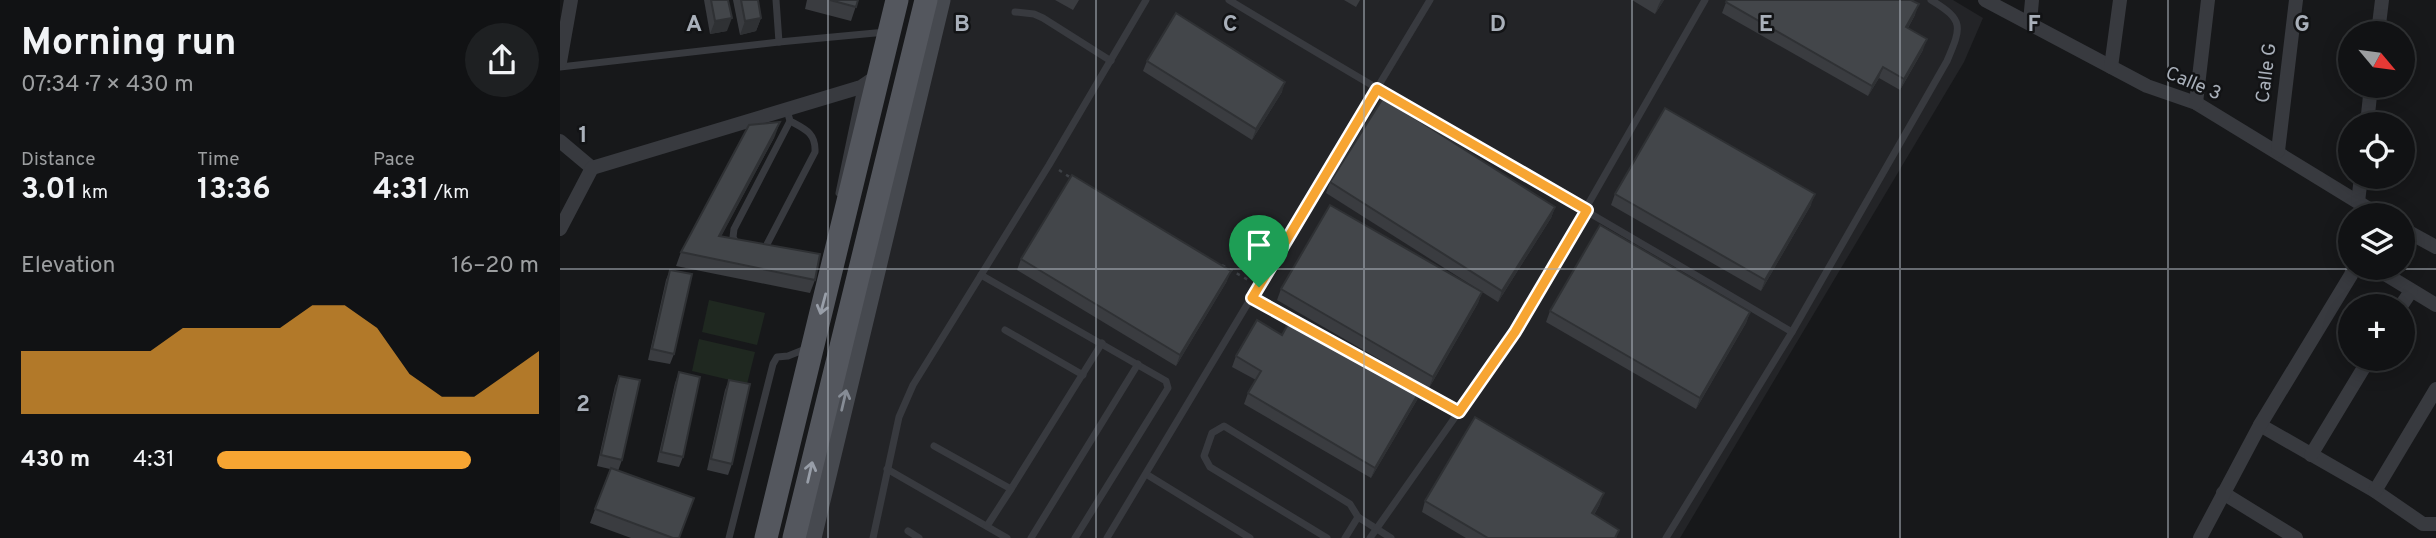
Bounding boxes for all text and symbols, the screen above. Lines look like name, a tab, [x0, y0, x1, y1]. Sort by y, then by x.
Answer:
text: A	[686, 11, 702, 40]
text: B	[954, 11, 970, 40]
text: C	[1223, 11, 1237, 40]
text: D	[1490, 11, 1506, 40]
text: E	[1759, 11, 1773, 40]
text: F	[2027, 11, 2041, 40]
text: G	[2294, 11, 2310, 40]
text: Morning run	[21, 20, 237, 69]
north arrow	[2338, 21, 2415, 98]
map controls	[2338, 21, 2415, 371]
button: share	[465, 23, 539, 97]
street label: Calle G	[2251, 42, 2283, 104]
street label: Calle 3	[2161, 62, 2225, 106]
text: 07:34 · 7 × 430 m	[21, 71, 194, 100]
button: locate	[2338, 112, 2415, 189]
text: 1	[578, 122, 588, 151]
text: Distance	[21, 148, 96, 172]
text: Time	[197, 148, 240, 172]
text: Pace	[373, 148, 415, 172]
text: 3.01	[21, 172, 77, 209]
text: 13:36	[197, 172, 271, 209]
text: 4:31	[373, 172, 430, 209]
text: km	[77, 181, 108, 205]
text: /km	[430, 181, 469, 205]
button: layers	[2338, 203, 2415, 280]
pin	[1229, 215, 1289, 287]
icon: arrive	[1240, 226, 1278, 264]
text: Elevation	[21, 252, 116, 281]
text: 16–20 m	[451, 252, 539, 281]
one-way arrow	[815, 293, 828, 315]
button: +	[2338, 294, 2415, 371]
one-way arrow	[838, 389, 852, 412]
text: 2	[576, 391, 590, 420]
text: 430 m	[21, 446, 90, 475]
text: 4:31	[133, 446, 175, 475]
one-way arrow	[804, 461, 817, 484]

